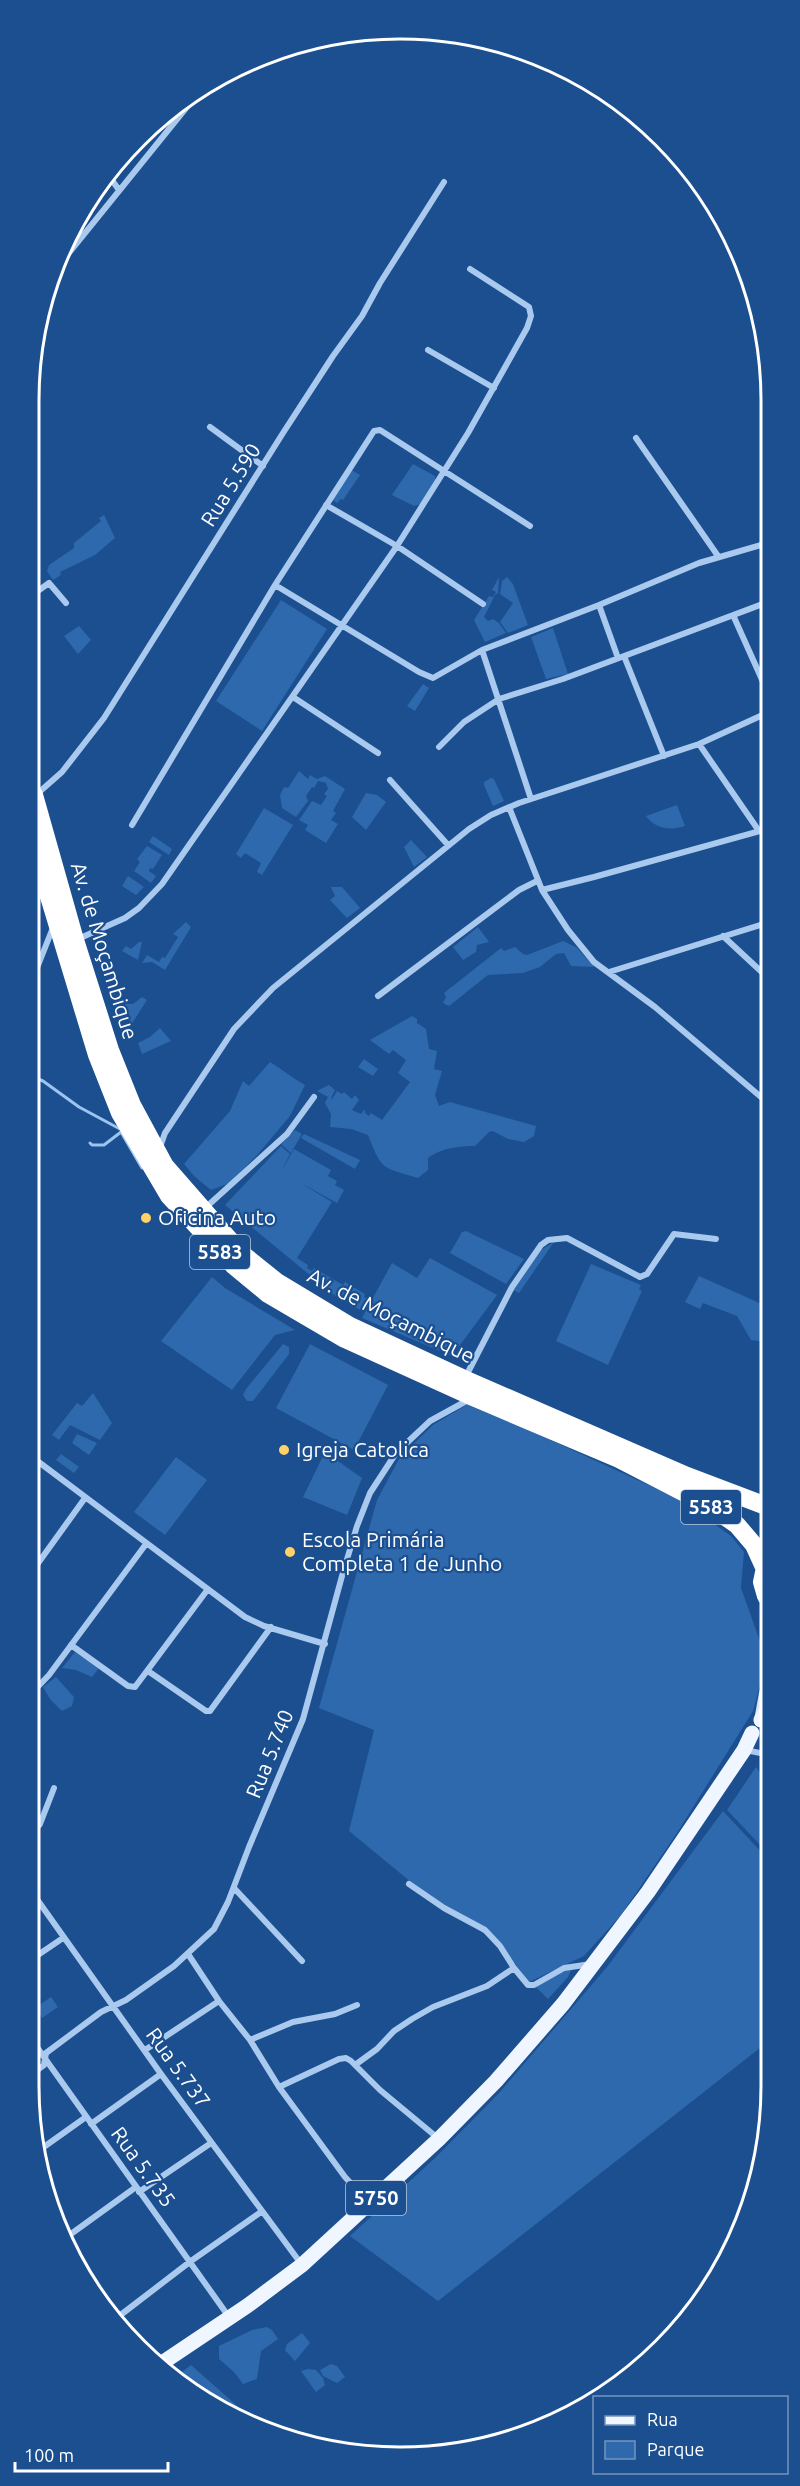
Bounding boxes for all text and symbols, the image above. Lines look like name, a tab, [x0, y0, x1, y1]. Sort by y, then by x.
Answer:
street label: Rua 5.590	[195, 439, 265, 530]
street label: Av. de Moçambique	[67, 859, 143, 1042]
place label: Oficina Auto	[158, 1205, 276, 1229]
marker: Oficina Auto	[139, 1211, 153, 1225]
road number: 5583	[190, 1235, 250, 1269]
street label: Av. de Moçambique	[304, 1263, 479, 1368]
place label: Igreja Catolica	[296, 1437, 429, 1461]
marker: Igreja Catolica	[277, 1443, 291, 1457]
road number: 5583	[681, 1490, 741, 1524]
place label: Escola Primária Completa 1 de Junho	[302, 1527, 502, 1575]
marker: Escola Primária Completa 1 de Junho	[283, 1545, 297, 1559]
street label: Rua 5.740	[240, 1706, 298, 1801]
street label: Rua 5.737	[142, 2023, 216, 2112]
street label: Rua 5.735	[107, 2122, 181, 2211]
road number: 5750	[346, 2181, 406, 2215]
legend	[593, 2396, 788, 2474]
text: Rua	[647, 2409, 678, 2429]
scale bar	[15, 2435, 168, 2473]
text: Parque	[647, 2439, 704, 2459]
text: 100 m	[24, 2445, 74, 2465]

